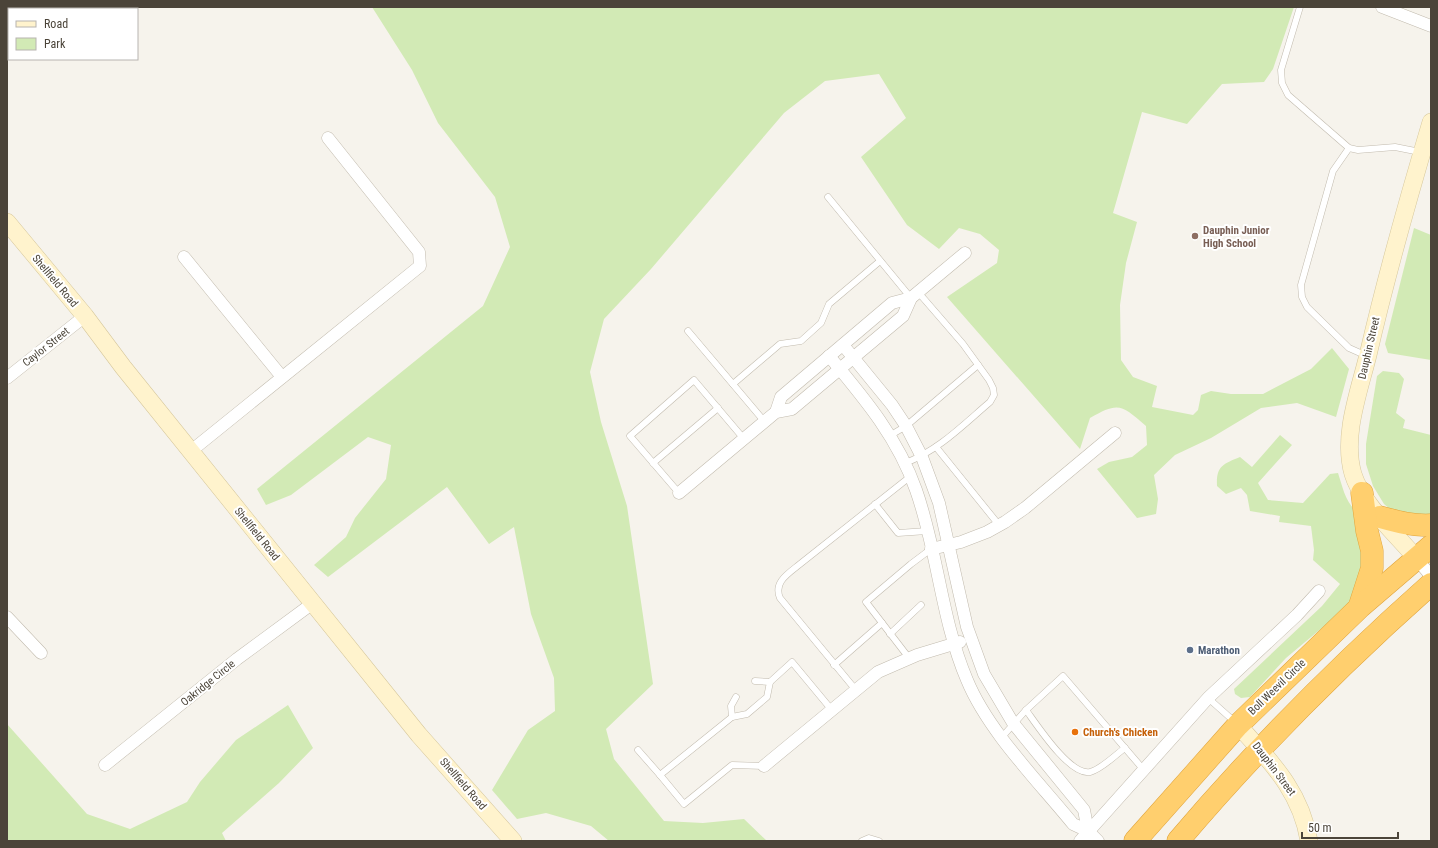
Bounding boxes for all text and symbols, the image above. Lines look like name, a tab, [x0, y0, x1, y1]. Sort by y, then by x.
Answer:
legend	[8, 8, 138, 60]
text: Road	[44, 17, 68, 31]
text: Park	[44, 37, 66, 51]
place label: Dauphin Junior High School	[1203, 224, 1270, 250]
marker: Dauphin Junior High School	[1190, 231, 1200, 241]
street label: Shellfield Road	[29, 252, 81, 310]
street label: Dauphin Street	[1355, 315, 1383, 381]
street label: Caylor Street	[20, 325, 72, 369]
street label: Shellfield Road	[232, 505, 282, 563]
place label: Marathon	[1198, 644, 1240, 657]
marker: Marathon	[1185, 645, 1195, 655]
street label: Boll Weevil Circle	[1246, 656, 1308, 718]
street label: Oakridge Circle	[178, 657, 238, 709]
place label: Church's Chicken	[1083, 726, 1158, 739]
marker: Church's Chicken	[1070, 727, 1080, 737]
street label: Dauphin Street	[1250, 740, 1298, 798]
street label: Shellfield Road	[437, 755, 489, 813]
scale bar	[1302, 814, 1398, 840]
text: 50 m	[1308, 821, 1332, 835]

